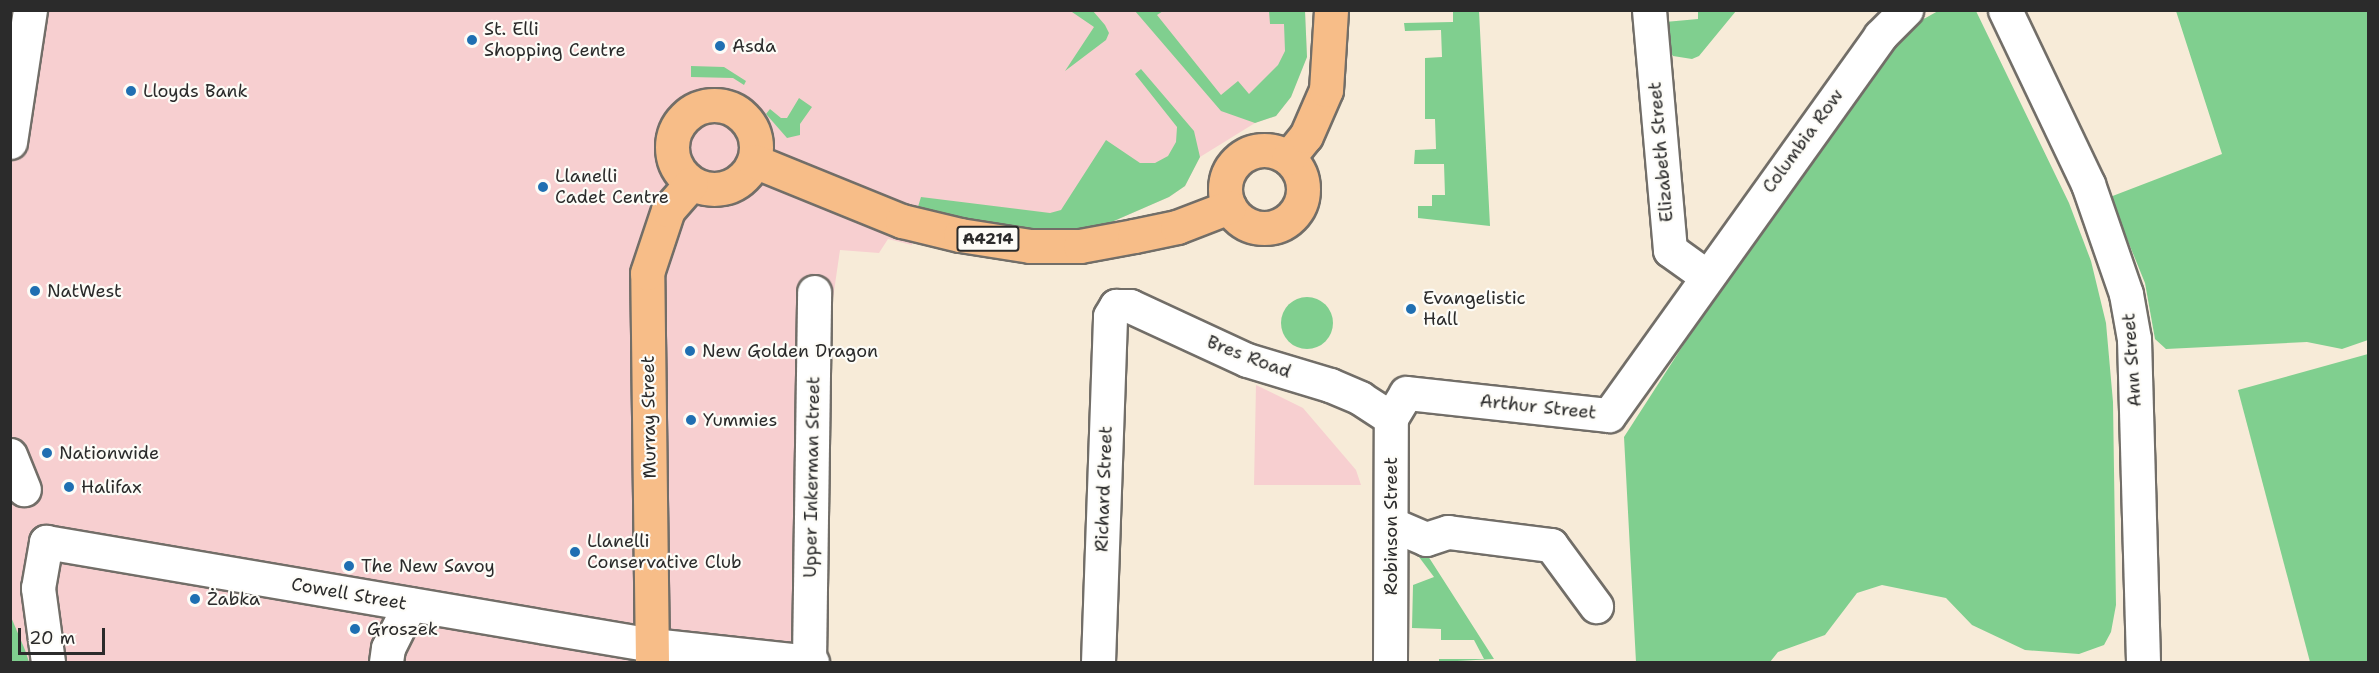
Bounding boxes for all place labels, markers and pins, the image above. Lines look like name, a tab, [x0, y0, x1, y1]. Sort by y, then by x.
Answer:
place label: St. Elli Shopping Centre	[484, 19, 626, 62]
marker: St. Elli Shopping Centre	[465, 33, 479, 47]
place label: Asda	[732, 35, 776, 57]
marker: Asda	[713, 39, 727, 53]
place label: Lloyds Bank	[143, 80, 248, 102]
marker: Lloyds Bank	[124, 84, 138, 98]
place label: Llanelli Cadet Centre	[555, 166, 669, 208]
marker: Llanelli Cadet Centre	[536, 180, 550, 194]
place label: NatWest	[47, 280, 122, 302]
marker: NatWest	[28, 284, 42, 298]
place label: Evangelistic Hall	[1423, 288, 1526, 330]
marker: Evangelistic Hall	[1404, 302, 1418, 316]
place label: New Golden Dragon	[702, 340, 878, 362]
marker: New Golden Dragon	[683, 344, 697, 358]
place label: Yummies	[703, 409, 777, 431]
marker: Yummies	[684, 413, 698, 427]
place label: Nationwide	[59, 442, 159, 464]
marker: Nationwide	[40, 446, 54, 460]
place label: Halifax	[81, 476, 142, 498]
marker: Halifax	[62, 480, 76, 494]
place label: Llanelli Conservative Club	[587, 531, 742, 574]
marker: Llanelli Conservative Club	[568, 545, 582, 559]
place label: The New Savoy	[361, 555, 495, 577]
marker: The New Savoy	[342, 559, 356, 573]
place label: Żabka	[207, 588, 260, 610]
marker: Żabka	[188, 592, 202, 606]
place label: Groszek	[367, 618, 438, 640]
marker: Groszek	[348, 622, 362, 636]

